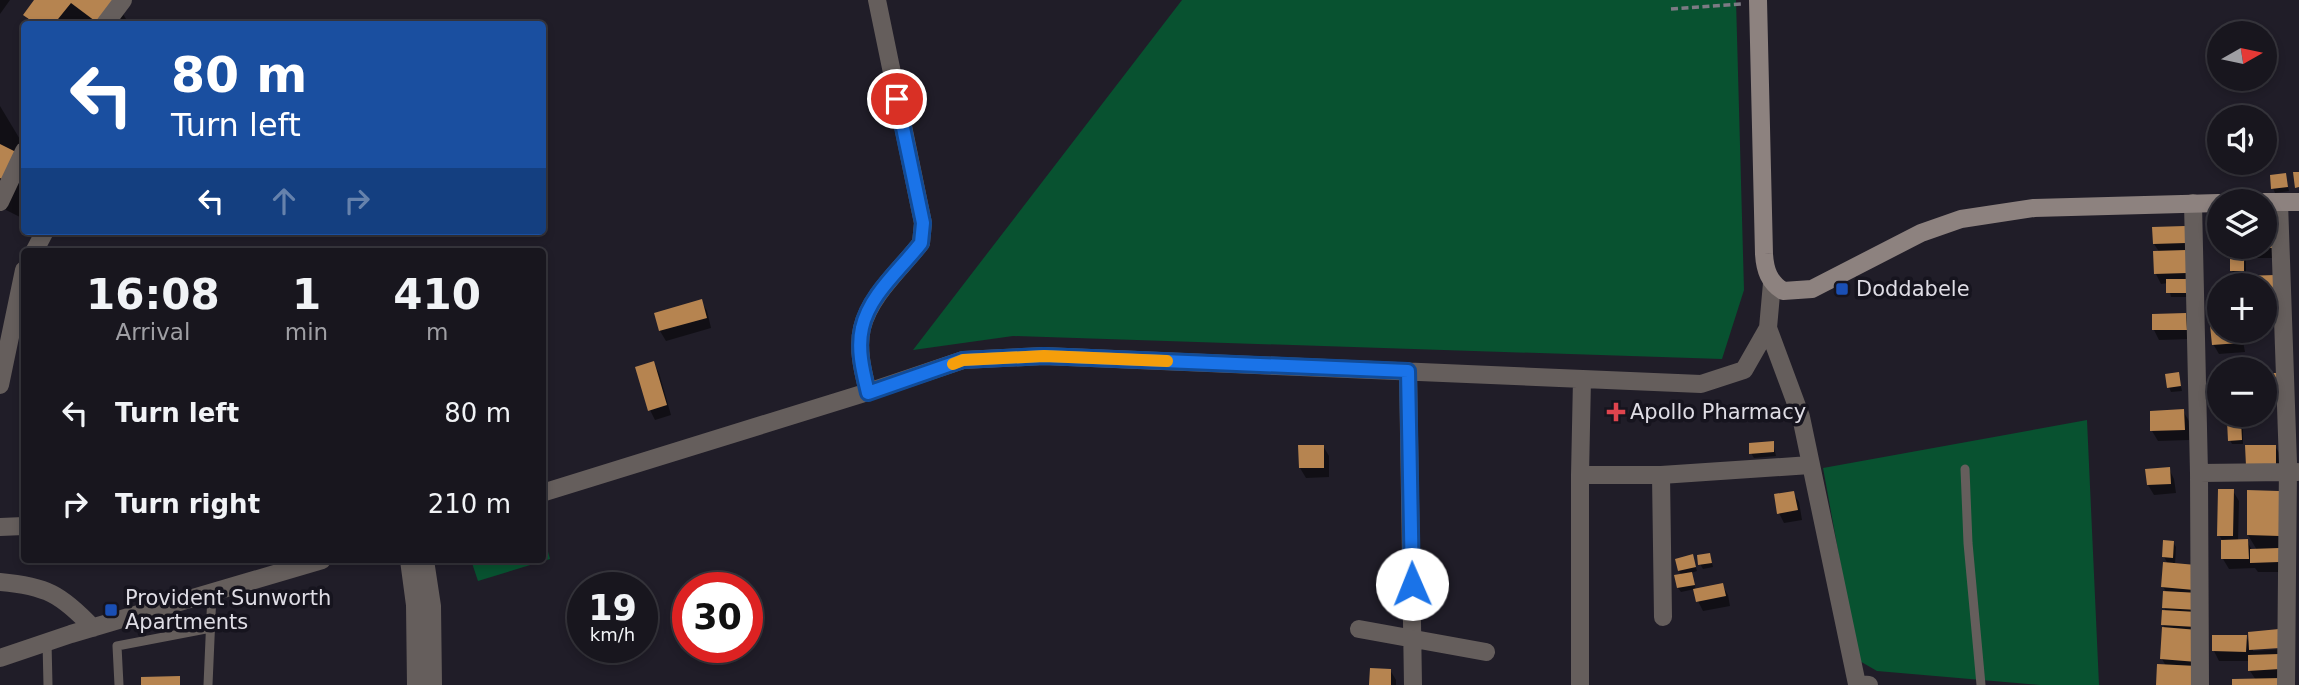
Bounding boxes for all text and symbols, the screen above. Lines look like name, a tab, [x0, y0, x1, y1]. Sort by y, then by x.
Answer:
north arrow	[2207, 21, 2277, 91]
map controls	[2207, 21, 2277, 427]
text: 80 m	[171, 47, 307, 104]
icon: left	[56, 49, 147, 140]
pin	[867, 69, 927, 129]
icon: arrive	[878, 80, 916, 118]
button: sound	[2207, 105, 2277, 175]
text: Turn left	[171, 106, 301, 144]
icon: left	[192, 182, 230, 220]
icon: ahead	[265, 182, 303, 220]
icon: right	[338, 182, 376, 220]
button: layers	[2207, 189, 2277, 259]
text: 16:08	[86, 270, 220, 319]
text: 1	[292, 270, 321, 319]
text: 410	[393, 270, 481, 319]
button: +	[2207, 273, 2277, 343]
place label: Doddabele	[1856, 277, 1970, 301]
marker: Doddabele	[1834, 281, 1850, 297]
text: Arrival	[116, 319, 190, 345]
text: min	[285, 319, 328, 345]
text: m	[426, 319, 448, 345]
button: −	[2207, 357, 2277, 427]
icon: left	[56, 394, 94, 432]
text: Turn left	[115, 398, 239, 428]
text: 80 m	[444, 398, 511, 428]
place label: Apollo Pharmacy	[1630, 400, 1806, 424]
marker: Apollo Pharmacy	[1608, 404, 1624, 420]
icon: right	[56, 485, 94, 523]
text: Turn right	[115, 489, 260, 519]
text: 210 m	[428, 489, 511, 519]
position arrow	[1375, 547, 1449, 621]
speed limit sign: 30	[672, 572, 763, 663]
place label: Provident Sunworth Apartments	[125, 586, 331, 634]
text: 19	[588, 588, 637, 628]
marker: Provident Sunworth Apartments	[103, 602, 119, 618]
text: km/h	[590, 624, 635, 645]

